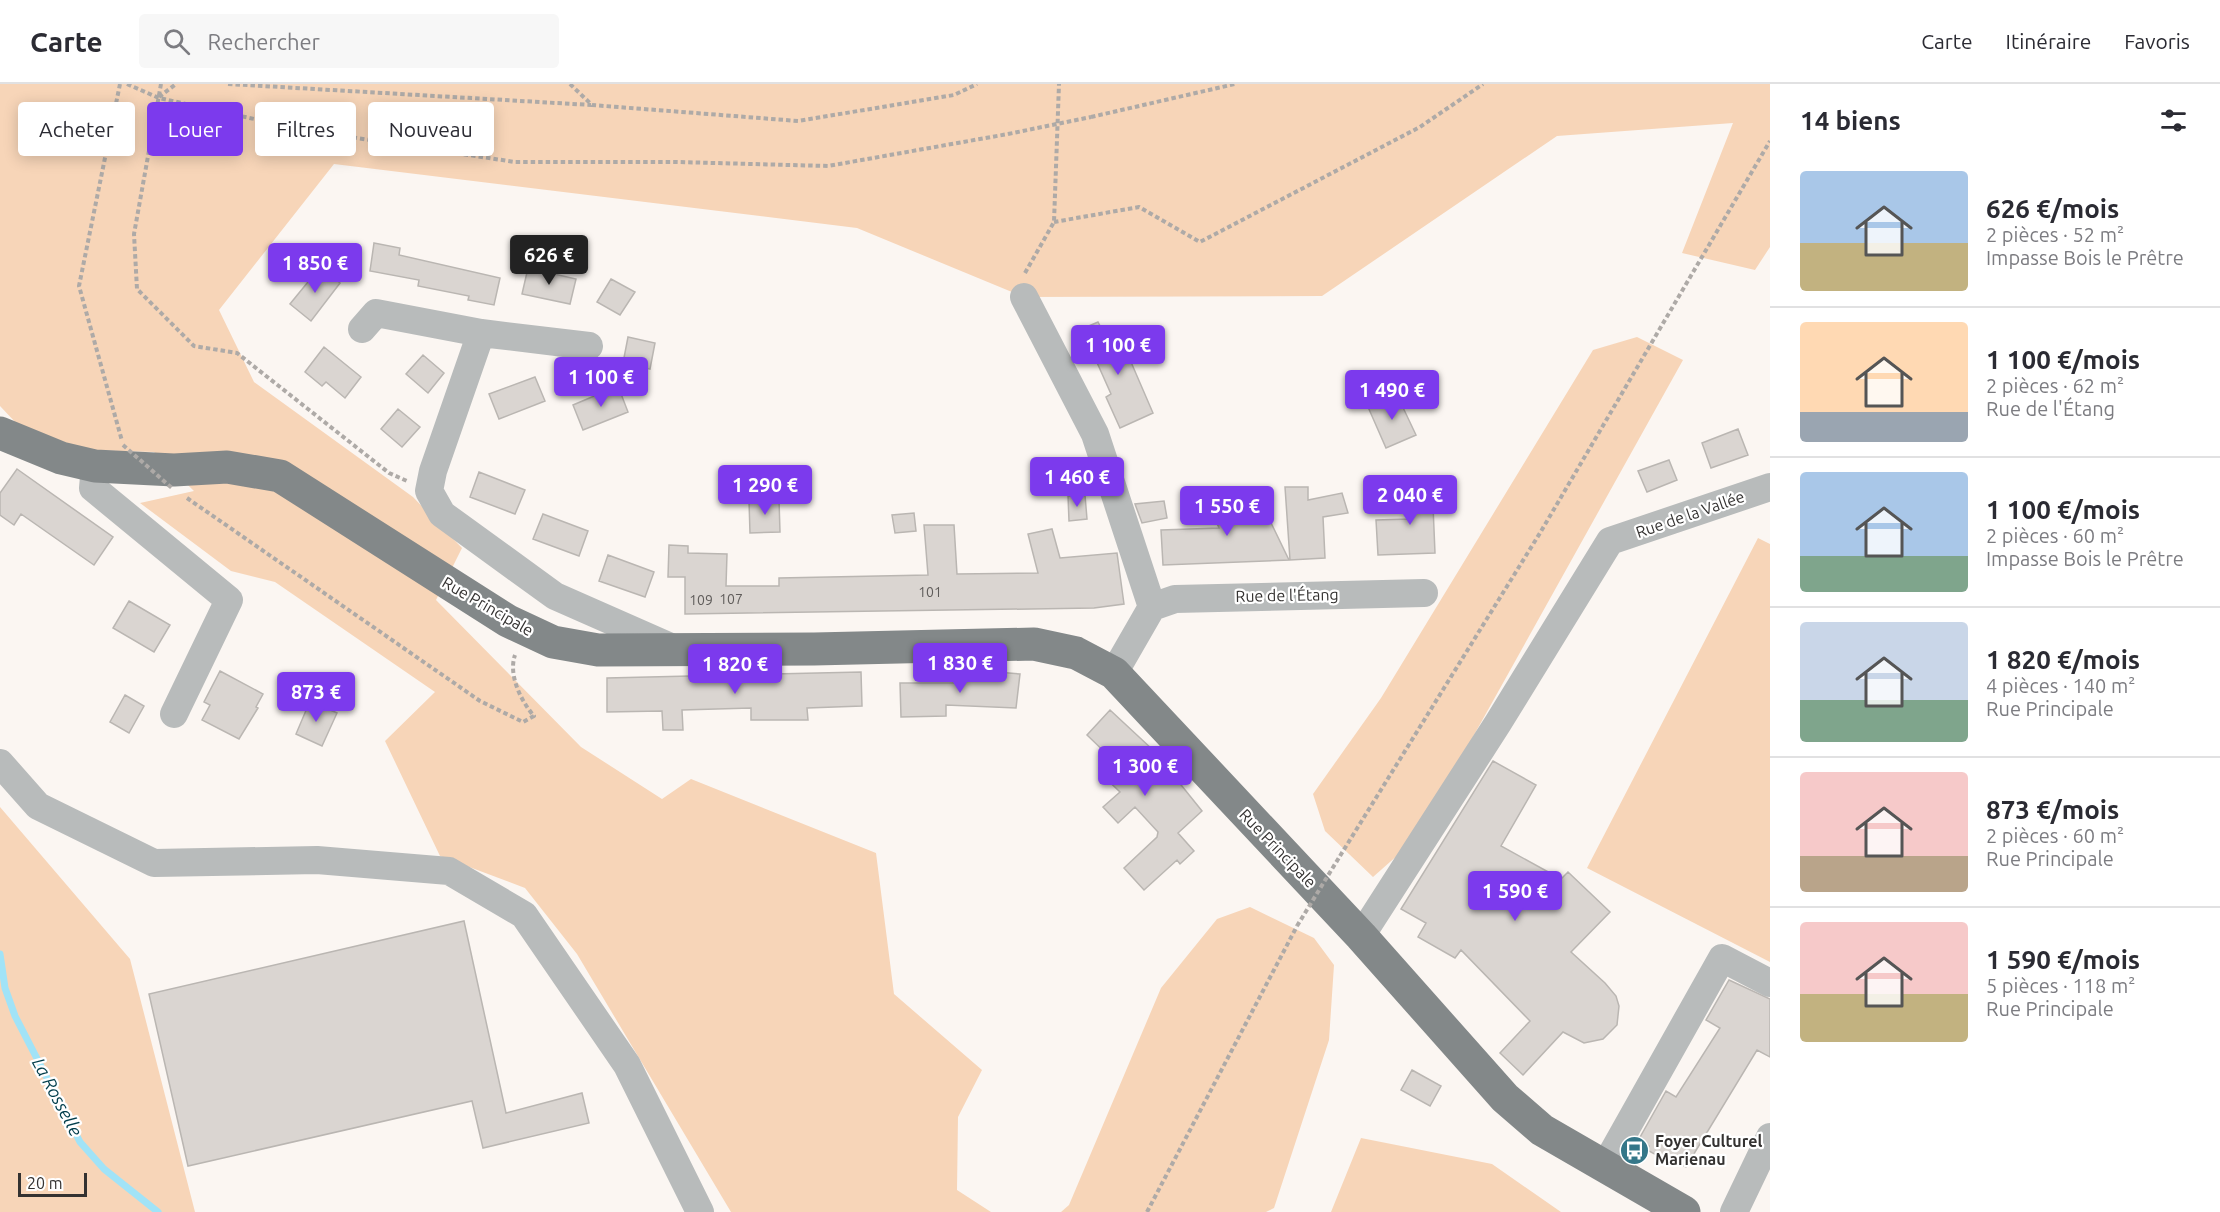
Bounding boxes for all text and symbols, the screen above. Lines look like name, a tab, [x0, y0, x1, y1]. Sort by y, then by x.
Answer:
search box	[139, 14, 559, 68]
icon: search	[160, 25, 193, 58]
text: Carte	[30, 26, 103, 57]
text: Rechercher	[208, 29, 320, 54]
text: Carte	[1921, 29, 1973, 53]
text: Itinéraire	[2006, 29, 2091, 53]
text: Favoris	[2124, 29, 2190, 53]
chip: Acheter	[18, 102, 135, 156]
chip: Louer	[147, 102, 243, 156]
chip: Filtres	[255, 102, 356, 156]
chip: Nouveau	[368, 102, 494, 156]
icon: filters	[2157, 104, 2190, 137]
text: 14 biens	[1800, 106, 1901, 135]
text: 626 €/mois	[1986, 194, 2119, 223]
icon: home	[1848, 195, 1920, 267]
text: 2 pièces · 52 m²	[1986, 223, 2124, 246]
pin: 626 €	[507, 235, 591, 286]
pin: 1 850 €	[260, 243, 370, 294]
text: 626 €	[524, 243, 574, 266]
text: Impasse Bois le Prêtre	[1986, 246, 2184, 269]
text: 1 850 €	[282, 251, 348, 274]
pin: 1 100 €	[1063, 325, 1173, 376]
text: 1 100 €	[1085, 333, 1151, 356]
text: 1 100 €/mois	[1986, 345, 2140, 374]
icon: home	[1848, 346, 1920, 418]
pin: 1 100 €	[546, 357, 656, 408]
text: 1 100 €	[568, 365, 634, 388]
pin: 1 490 €	[1337, 370, 1447, 421]
text: 2 pièces · 62 m²	[1986, 374, 2124, 397]
text: 1 490 €	[1359, 378, 1425, 401]
text: Rue de l'Étang	[1986, 397, 2115, 420]
pin: 1 460 €	[1022, 457, 1132, 508]
pin: 1 290 €	[710, 465, 820, 516]
text: 1 460 €	[1044, 465, 1110, 488]
text: 1 290 €	[732, 473, 798, 496]
pin: 2 040 €	[1355, 475, 1465, 526]
text: 2 040 €	[1377, 483, 1443, 506]
pin: 1 550 €	[1172, 486, 1282, 537]
street label: Rue de la Vallée	[1633, 487, 1747, 541]
text: 1 550 €	[1194, 494, 1260, 517]
text: 1 100 €/mois	[1986, 495, 2140, 524]
icon: home	[1848, 496, 1920, 568]
text: 2 pièces · 60 m²	[1986, 524, 2124, 547]
text: Impasse Bois le Prêtre	[1986, 547, 2184, 570]
street label: Rue Principale	[439, 573, 537, 639]
street label: Rue de l'Étang	[1235, 583, 1339, 605]
house number: 101	[918, 584, 942, 600]
house number: 107	[719, 591, 743, 607]
house number: 109	[689, 592, 713, 608]
pin: 1 830 €	[905, 643, 1015, 694]
pin: 1 820 €	[680, 644, 790, 695]
text: 1 820 €/mois	[1986, 645, 2140, 674]
icon: home	[1848, 646, 1920, 718]
text: 1 830 €	[927, 651, 993, 674]
text: 1 820 €	[702, 652, 768, 675]
pin: 873 €	[274, 672, 358, 723]
text: 4 pièces · 140 m²	[1986, 674, 2135, 697]
text: 873 €	[291, 680, 341, 703]
text: Rue Principale	[1986, 697, 2114, 720]
pin: 1 300 €	[1090, 746, 1200, 797]
text: 1 300 €	[1112, 754, 1178, 777]
text: 873 €/mois	[1986, 795, 2119, 824]
icon: home	[1848, 796, 1920, 868]
street label: Rue Principale	[1236, 805, 1320, 891]
text: 2 pièces · 60 m²	[1986, 824, 2124, 847]
text: Rue Principale	[1986, 847, 2114, 870]
pin: 1 590 €	[1460, 871, 1570, 922]
text: 1 590 €	[1482, 879, 1548, 902]
text: 1 590 €/mois	[1986, 945, 2140, 974]
icon: home	[1848, 946, 1920, 1018]
text: 5 pièces · 118 m²	[1986, 974, 2135, 997]
text: Rue Principale	[1986, 997, 2114, 1020]
water label: La Rosselle	[29, 1054, 87, 1139]
place label: Foyer Culturel Marienau	[1655, 1132, 1762, 1168]
bus stop icon: Foyer Culturel Marienau	[1618, 1134, 1650, 1166]
scale bar	[18, 1170, 87, 1198]
text: 20 m	[27, 1174, 63, 1192]

